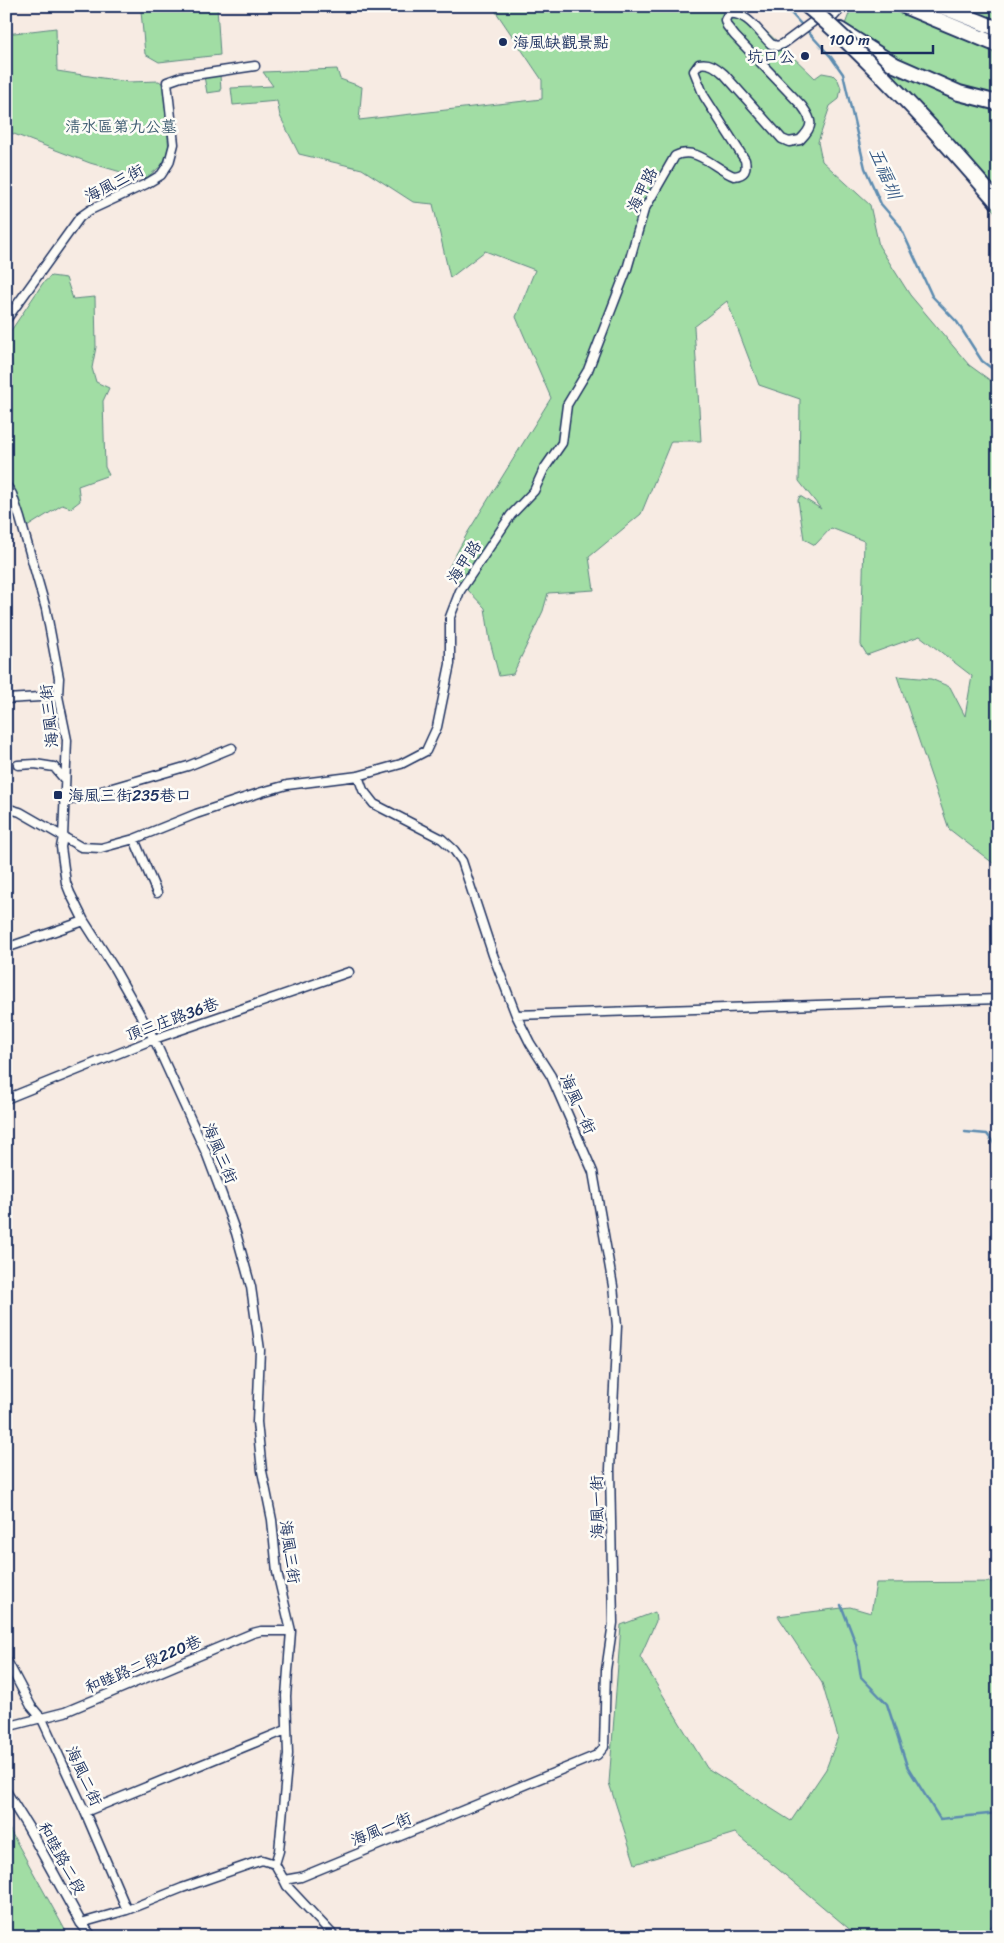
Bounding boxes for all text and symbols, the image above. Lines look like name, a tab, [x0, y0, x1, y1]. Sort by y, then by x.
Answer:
scale bar	[822, 22, 933, 54]
text: 100 m	[829, 27, 870, 53]
place label: 海風缺觀景點	[513, 28, 609, 57]
marker: 海風缺觀景點	[497, 36, 509, 48]
place label: 坑口公	[747, 42, 795, 71]
marker: 坑口公	[799, 50, 811, 62]
park label: 清水區第九公墓	[65, 112, 177, 141]
water label: 五福圳	[860, 142, 911, 206]
street label: 海風三街	[79, 156, 149, 210]
street label: 海甲路	[618, 162, 666, 218]
street label: 海甲路	[439, 534, 489, 590]
street label: 海風三街	[31, 683, 67, 749]
place label: 海風三街235巷口	[68, 781, 192, 810]
marker: 海風三街235巷口	[52, 789, 64, 801]
street label: 頂三庄路36巷	[121, 989, 223, 1049]
street label: 海風一街	[552, 1069, 604, 1139]
street label: 海風三街	[194, 1118, 246, 1188]
street label: 海風一街	[582, 1475, 612, 1539]
street label: 海風三街	[271, 1518, 309, 1586]
street label: 和睦路二段220巷	[80, 1626, 206, 1702]
street label: 海風二街	[57, 1741, 111, 1811]
street label: 海風一街	[346, 1804, 416, 1854]
street label: 和睦路二段	[30, 1816, 94, 1900]

